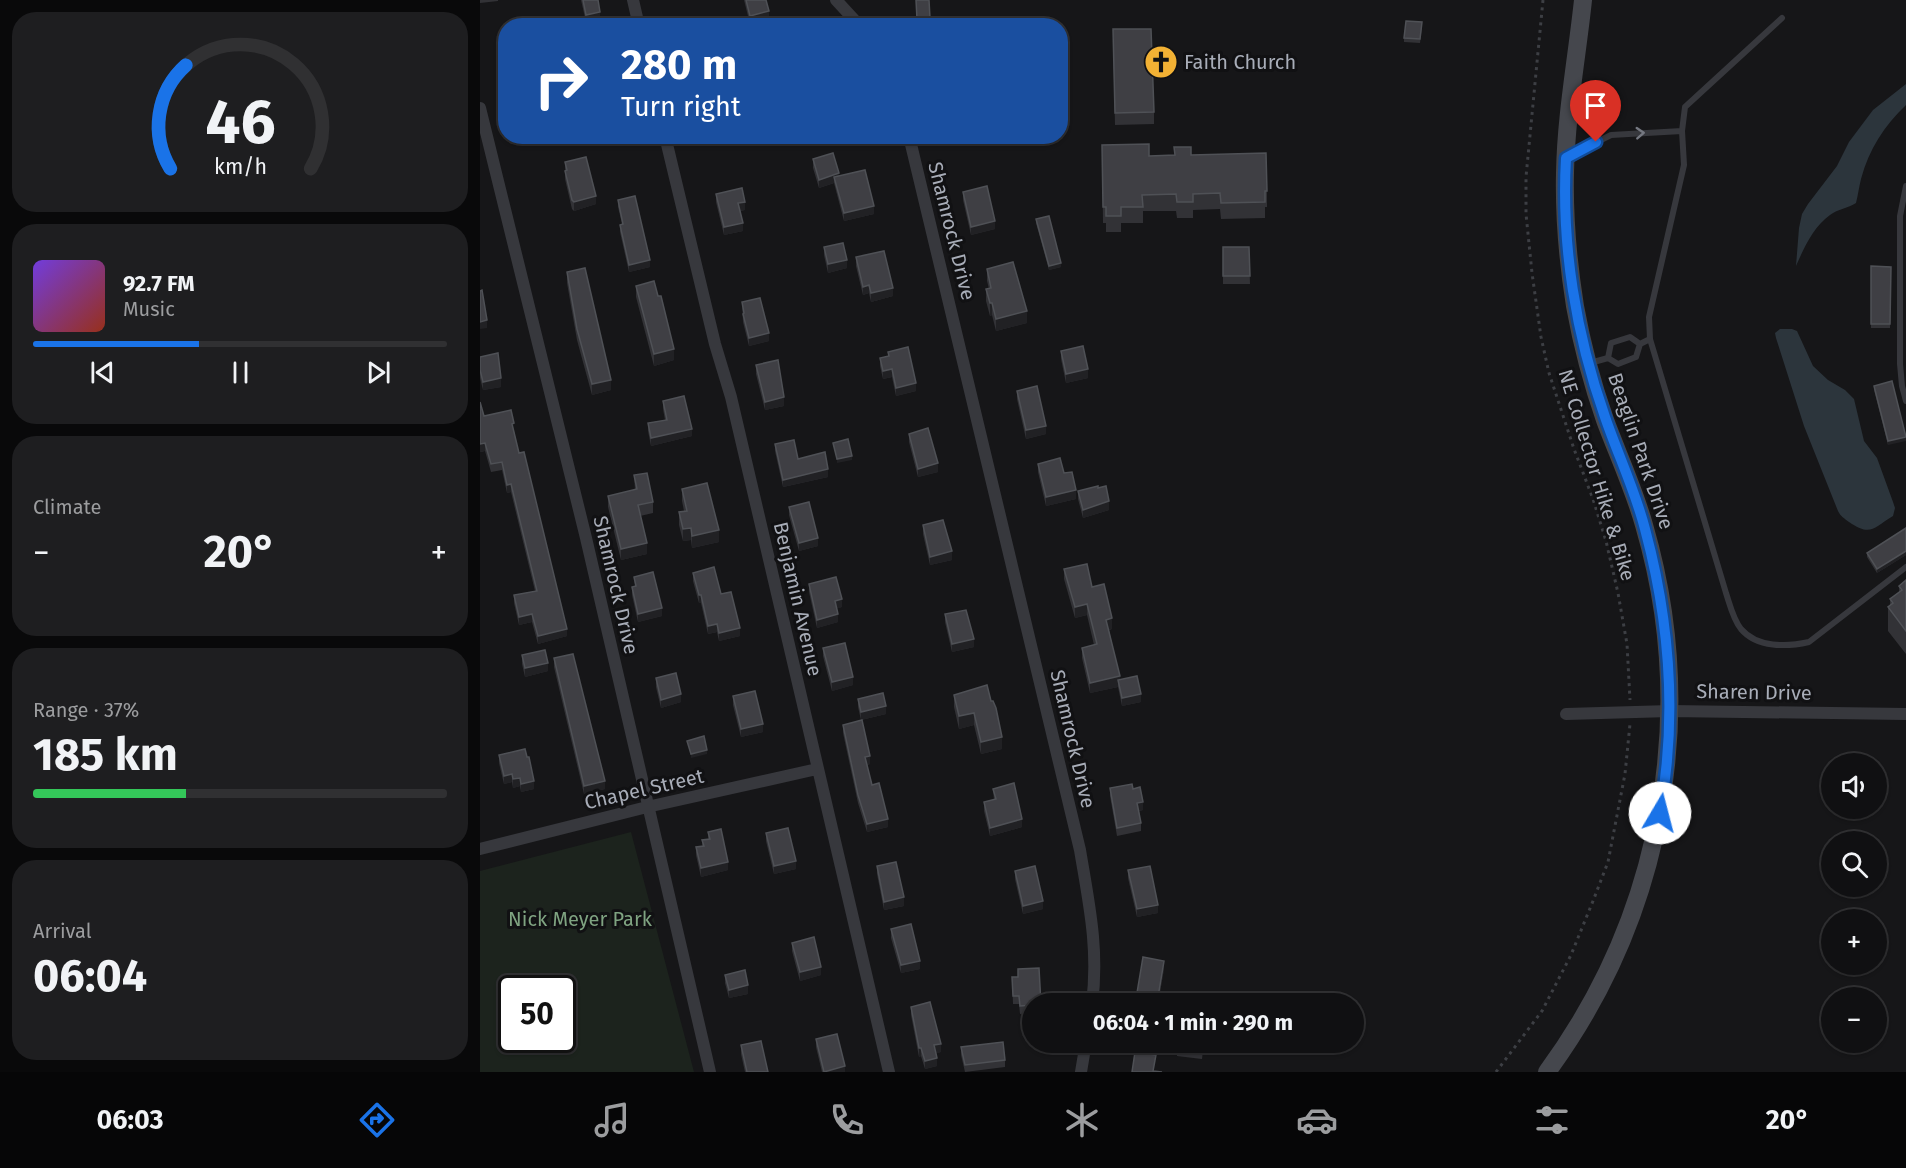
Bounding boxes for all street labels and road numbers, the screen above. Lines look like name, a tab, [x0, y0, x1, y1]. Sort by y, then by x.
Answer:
street label: Shamrock Drive	[923, 159, 981, 303]
street label: NE Collector Hike & Bike	[1553, 366, 1641, 584]
street label: Beaglin Park Drive	[1603, 370, 1679, 532]
street label: Shamrock Drive	[588, 513, 644, 657]
street label: Benjamin Avenue	[769, 520, 827, 678]
street label: Shamrock Drive	[1045, 667, 1101, 811]
street label: Sharen Drive	[1696, 679, 1812, 705]
street label: Chapel Street	[582, 763, 707, 814]

